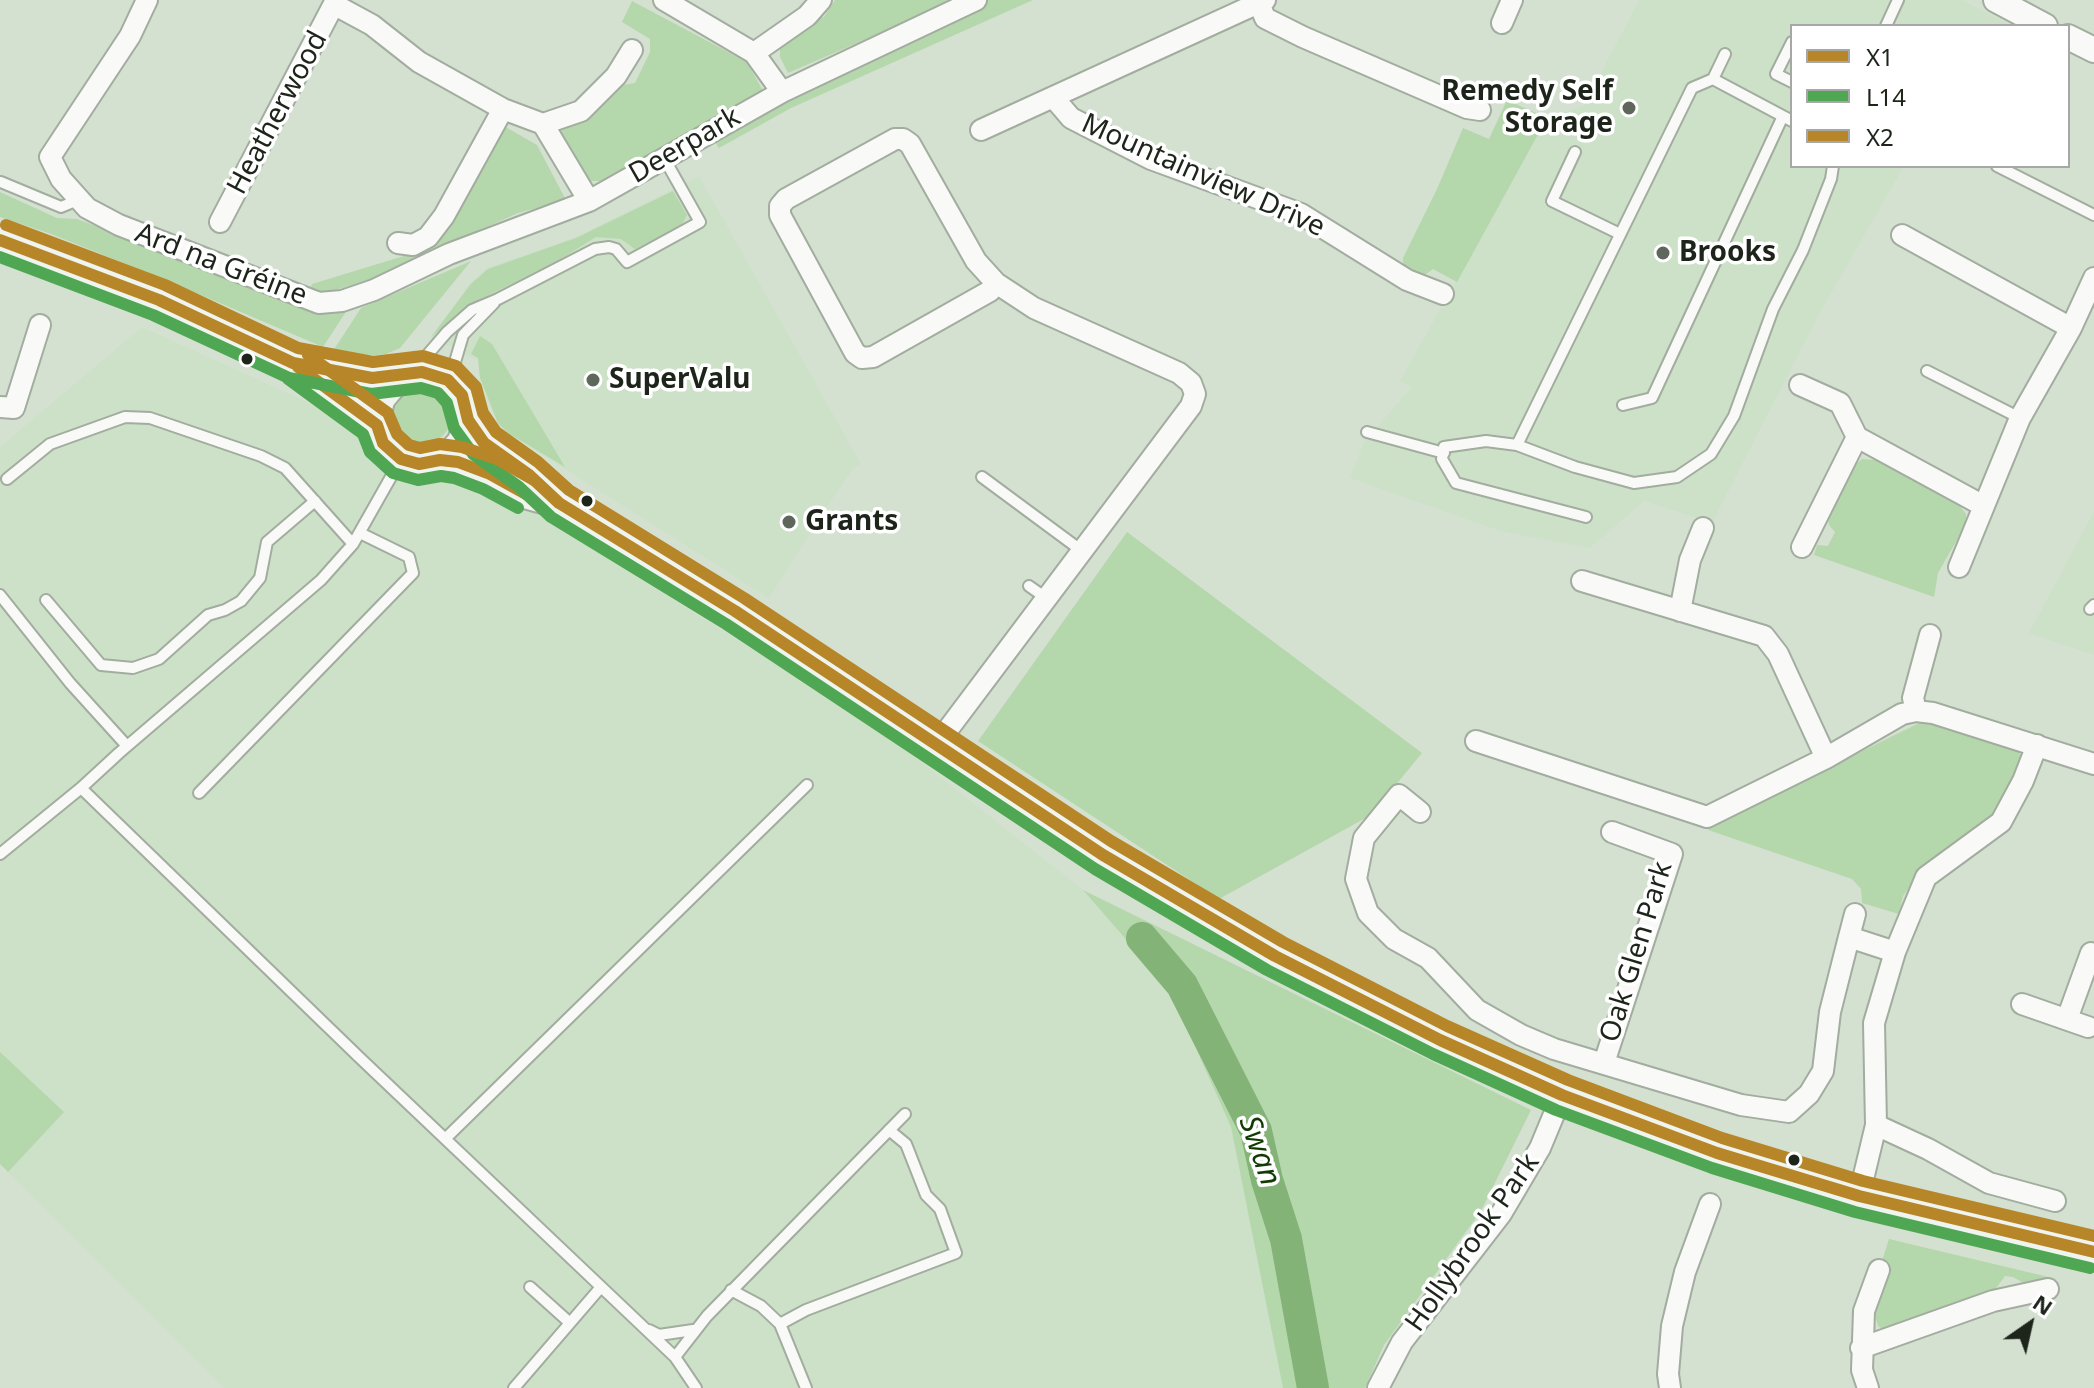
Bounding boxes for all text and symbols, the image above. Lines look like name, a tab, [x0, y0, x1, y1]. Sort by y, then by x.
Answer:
legend	[1790, 24, 2070, 168]
street label: Heatherwood	[221, 26, 335, 200]
text: X1	[1866, 40, 1894, 73]
place label: Remedy Self Storage	[1442, 75, 1613, 141]
text: L14	[1866, 80, 1906, 113]
marker: Remedy Self Storage	[1620, 99, 1638, 117]
street label: Deerpark	[623, 101, 747, 191]
street label: Mountainview Drive	[1076, 107, 1330, 245]
text: X2	[1866, 120, 1894, 153]
street label: Ard na Gréine	[130, 217, 312, 313]
place label: Brooks	[1679, 236, 1776, 270]
marker: Brooks	[1654, 244, 1672, 262]
unlabelled marker	[239, 351, 255, 367]
place label: SuperValu	[609, 363, 751, 397]
marker: SuperValu	[584, 371, 602, 389]
unlabelled marker	[579, 493, 595, 509]
place label: Grants	[805, 505, 898, 539]
marker: Grants	[780, 513, 798, 531]
street label: Oak Glen Park	[1594, 858, 1680, 1046]
water label: Swan	[1230, 1111, 1288, 1191]
street label: Hollybrook Park	[1399, 1147, 1547, 1339]
unlabelled marker	[1786, 1152, 1802, 1168]
north arrow	[1990, 1284, 2070, 1364]
text: N	[2028, 1287, 2059, 1322]

